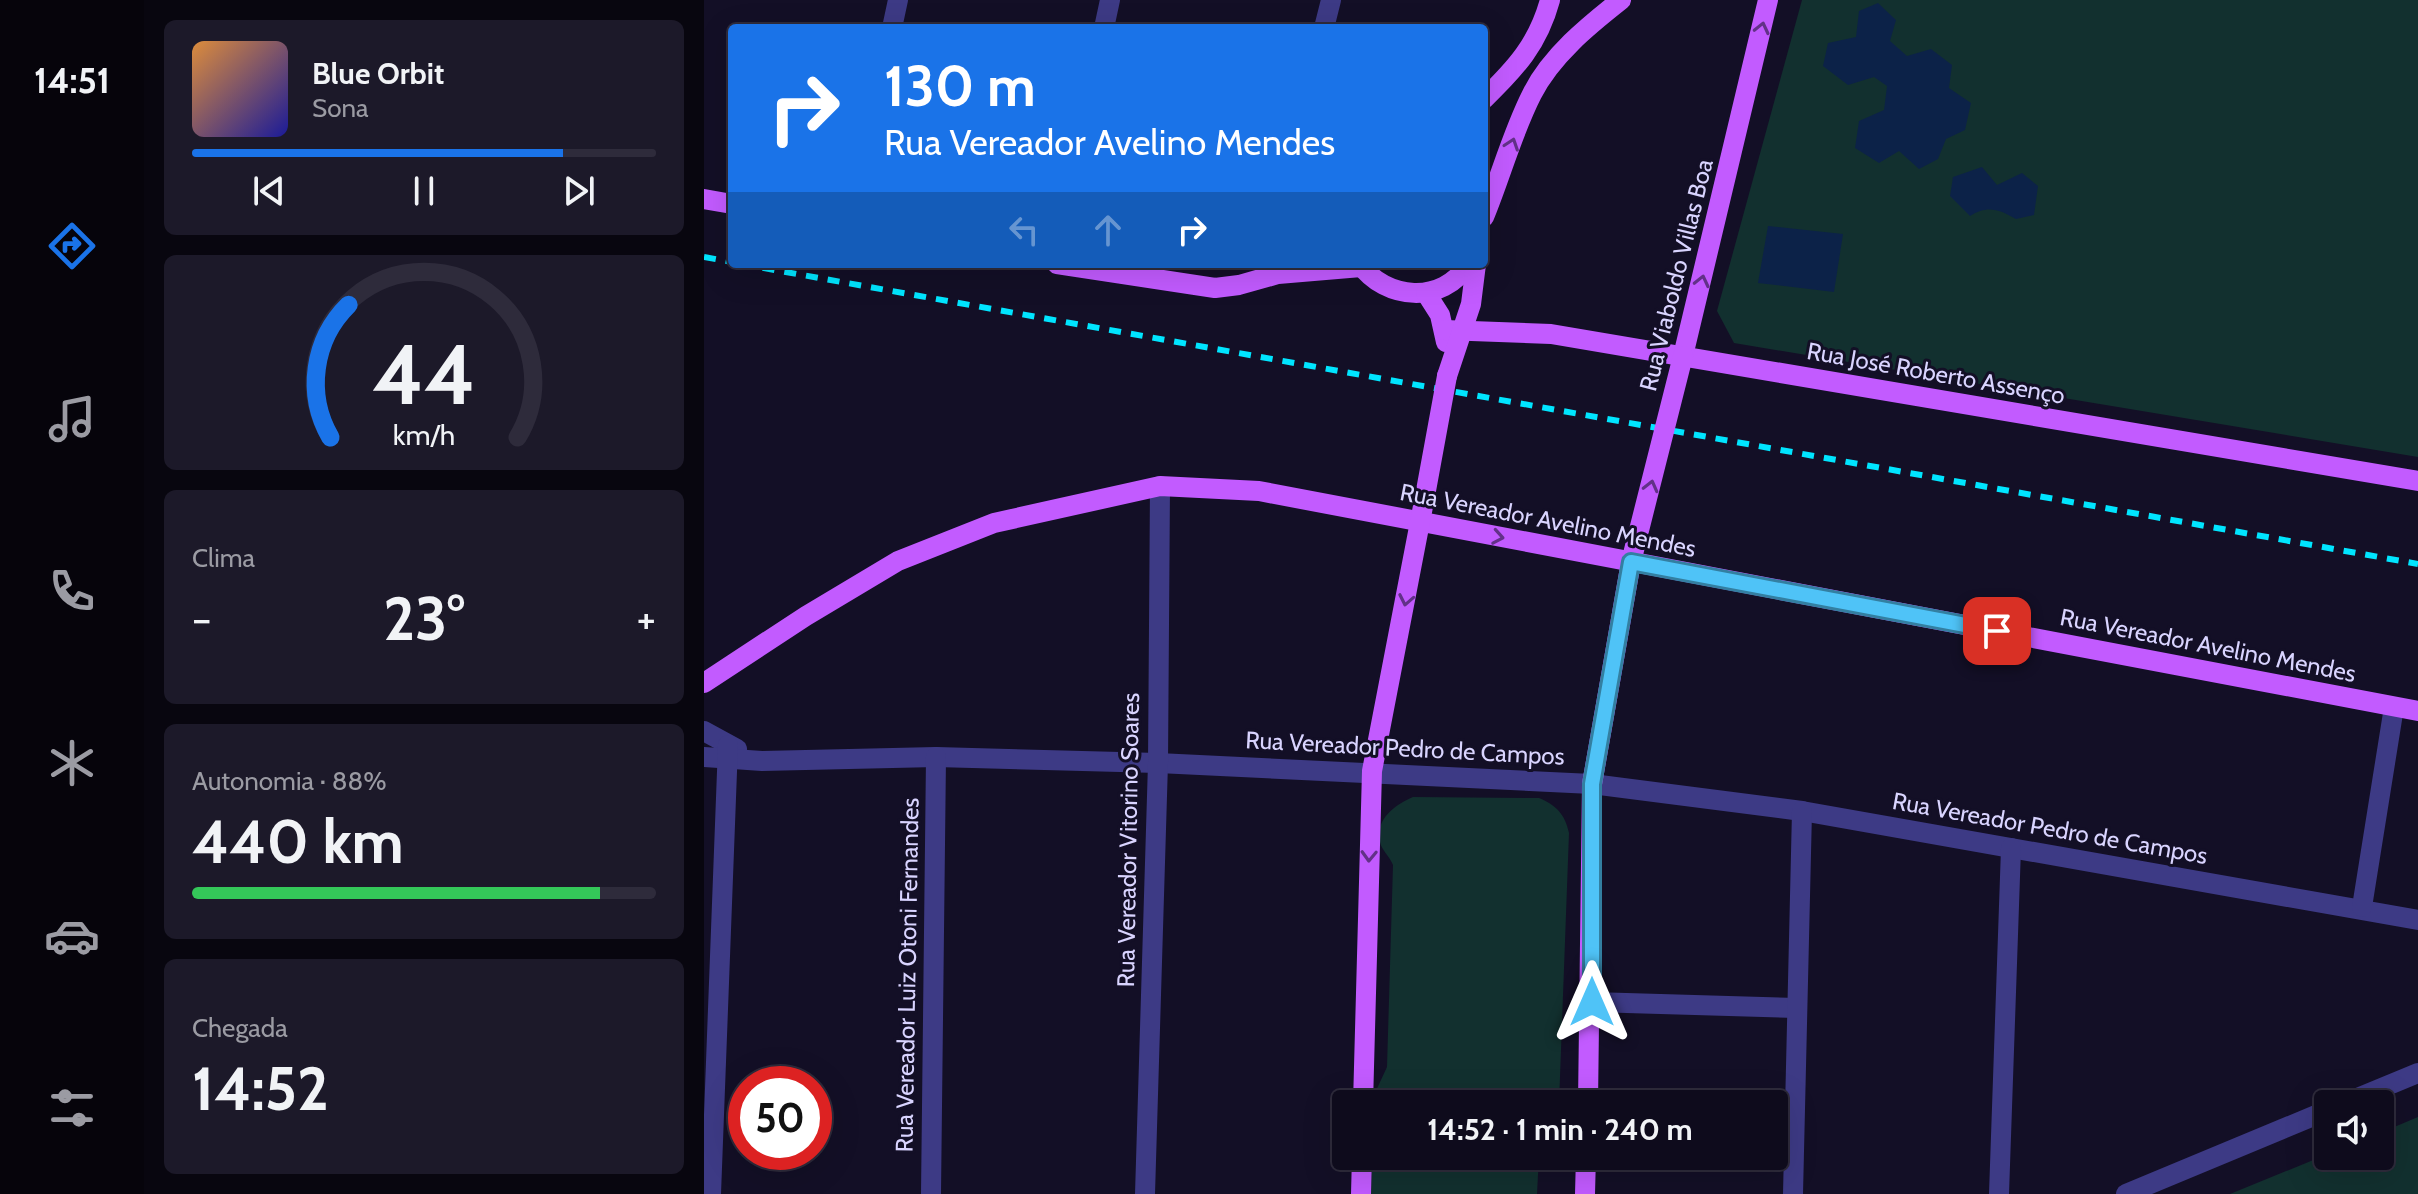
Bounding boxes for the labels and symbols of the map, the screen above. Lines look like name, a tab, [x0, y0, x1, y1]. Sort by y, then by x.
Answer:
one-way arrow	[1752, 21, 1769, 35]
one-way arrow	[1503, 138, 1519, 152]
street label: Rua Viaboldo Villas Boa	[1633, 156, 1719, 394]
one-way arrow	[1692, 274, 1709, 288]
street label: Rua José Roberto Assenço	[1805, 336, 2067, 410]
street label: Rua Vereador Avelino Mendes	[1398, 477, 1698, 563]
one-way arrow	[1641, 480, 1658, 494]
one-way arrow	[1491, 528, 1505, 545]
one-way arrow	[1399, 593, 1416, 606]
pin	[1963, 597, 2031, 665]
street label: Rua Vereador Avelino Mendes	[2058, 602, 2358, 688]
street label: Rua Vereador Vitorino Soares	[1111, 692, 1145, 988]
street label: Rua Vereador Pedro de Campos	[1245, 725, 1565, 771]
street label: Rua Vereador Pedro de Campos	[1890, 786, 2210, 870]
street label: Rua Vereador Luiz Otoni Fernandes	[889, 797, 925, 1153]
one-way arrow	[1361, 850, 1378, 863]
position arrow	[1550, 960, 1634, 1044]
speed limit sign: 50	[728, 1066, 832, 1170]

